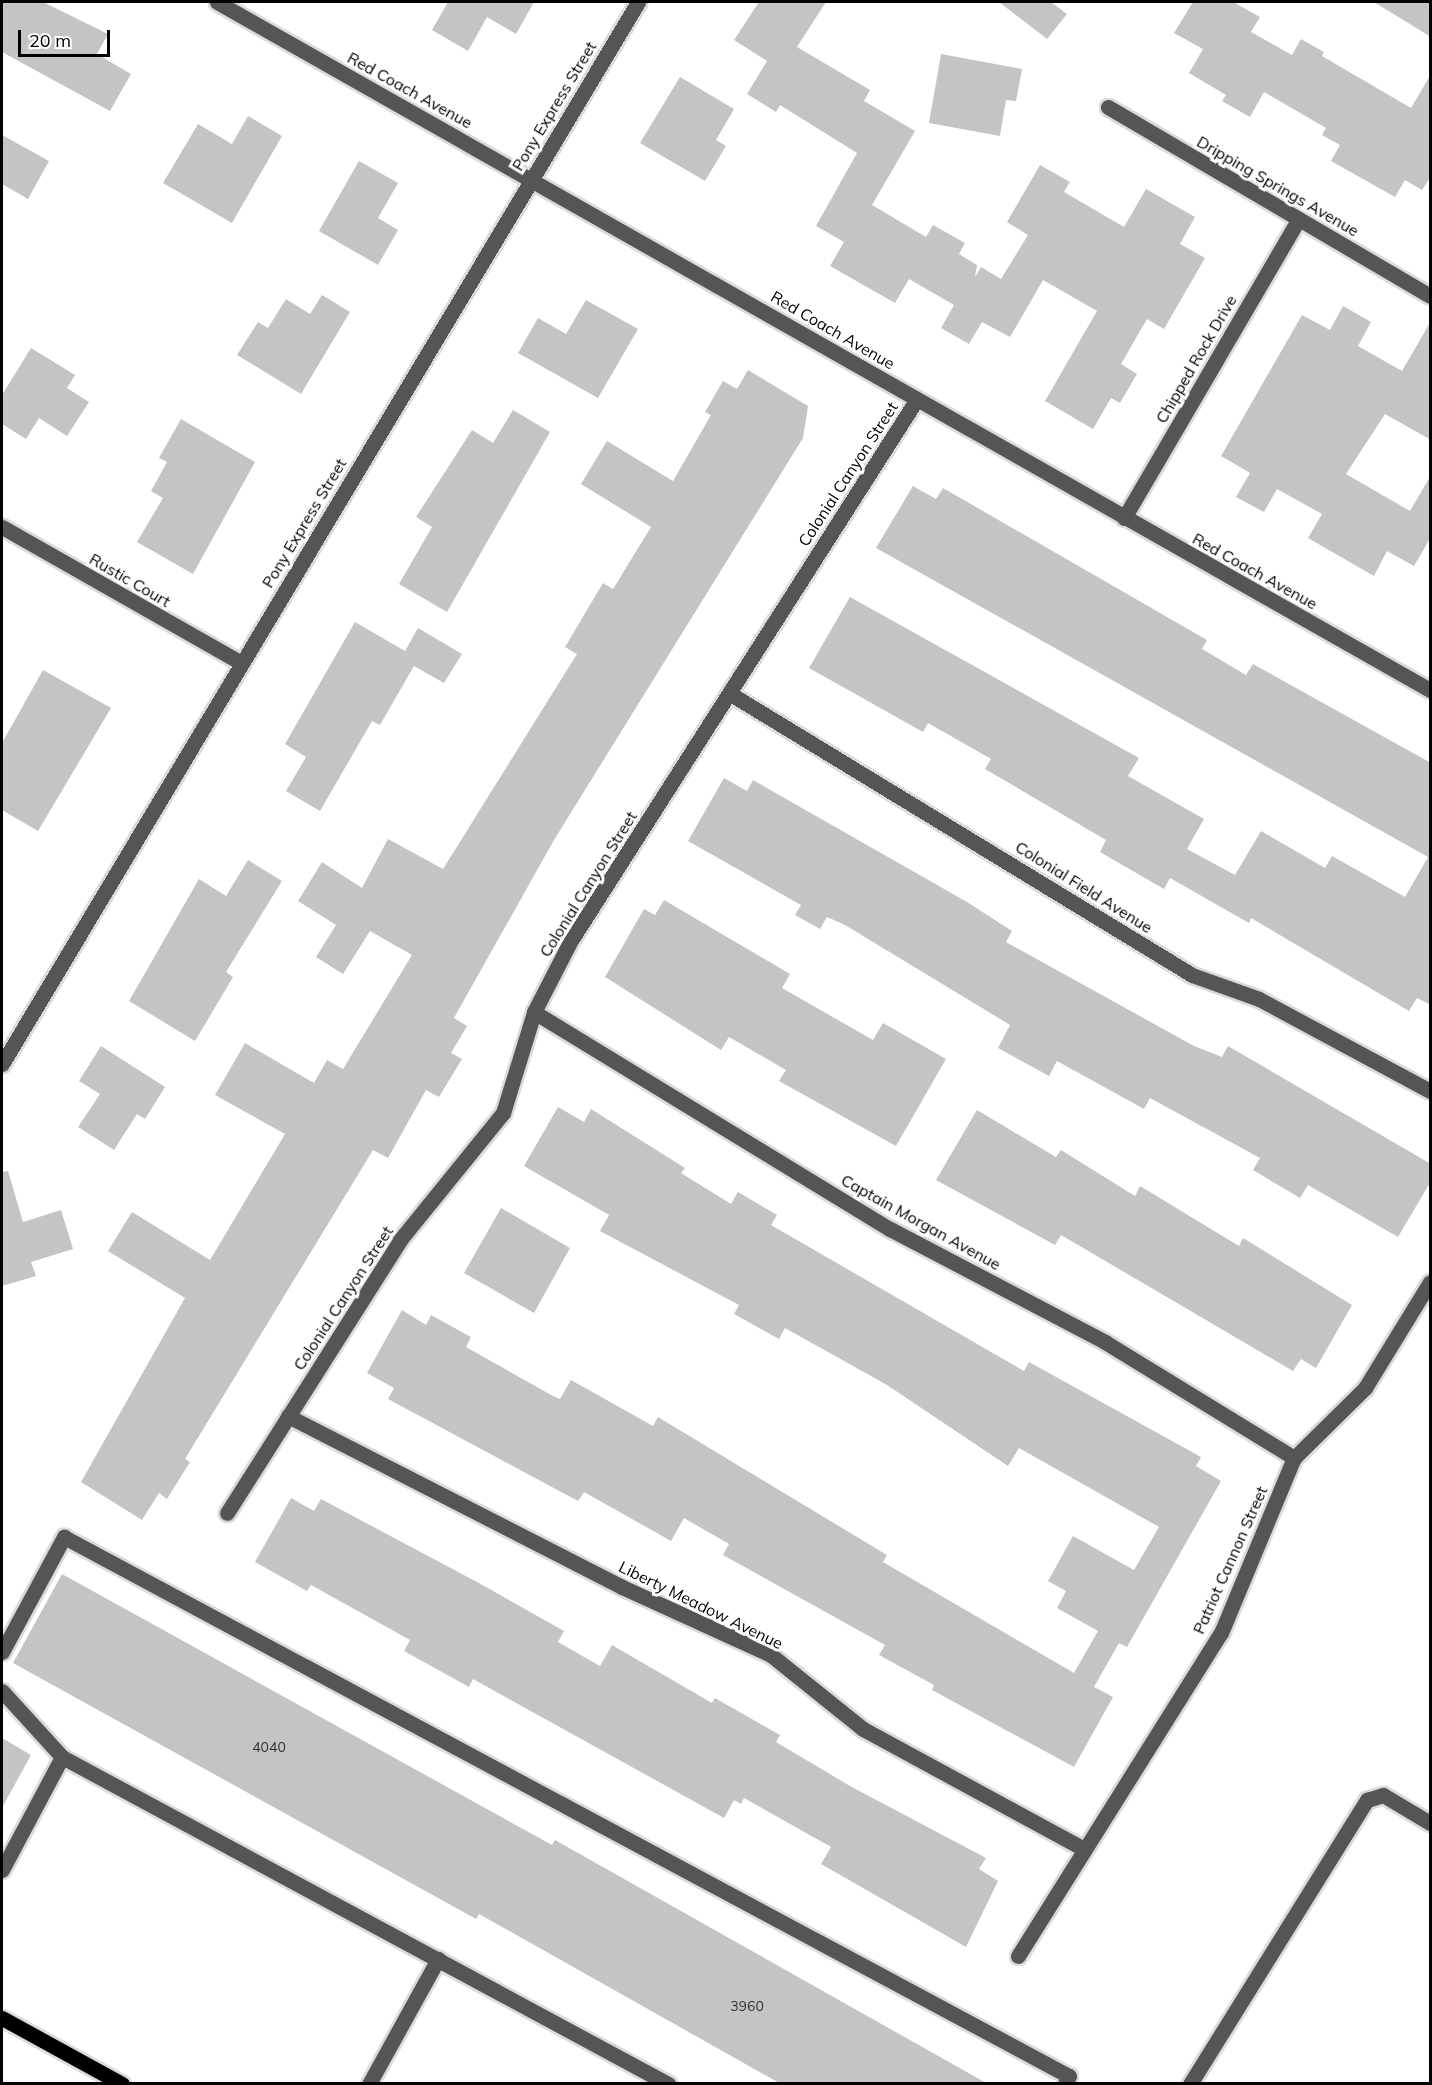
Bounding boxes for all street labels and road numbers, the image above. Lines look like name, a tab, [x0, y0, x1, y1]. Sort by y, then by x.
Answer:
street label: Pony Express Street	[508, 38, 600, 174]
street label: Red Coach Avenue	[344, 48, 476, 132]
street label: Dripping Springs Avenue	[1194, 132, 1362, 240]
street label: Red Coach Avenue	[768, 287, 898, 373]
street label: Chipped Rock Drive	[1151, 291, 1241, 427]
street label: Colonial Canyon Street	[794, 398, 902, 550]
street label: Pony Express Street	[258, 455, 350, 591]
street label: Red Coach Avenue	[1189, 529, 1321, 613]
street label: Rustic Court	[86, 549, 174, 611]
street label: Colonial Canyon Street	[535, 808, 641, 960]
street label: Colonial Field Avenue	[1012, 837, 1156, 937]
street label: Captain Morgan Avenue	[838, 1170, 1004, 1274]
street label: Colonial Canyon Street	[289, 1222, 397, 1374]
street label: Patriot Cannon Street	[1189, 1483, 1271, 1637]
street label: Liberty Meadow Avenue	[616, 1557, 786, 1653]

